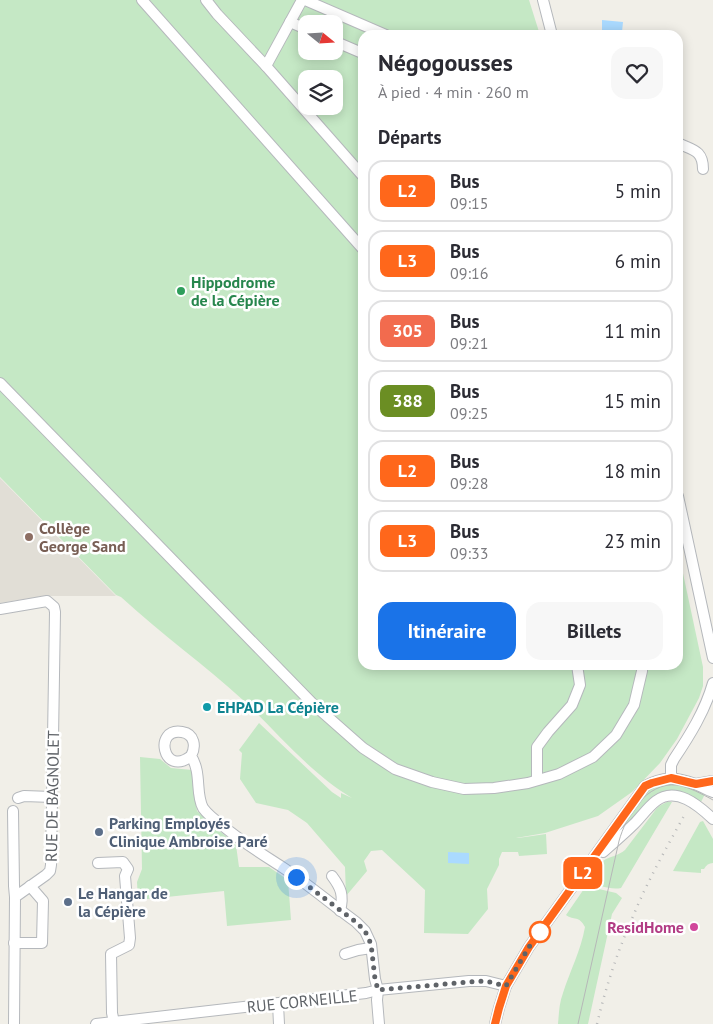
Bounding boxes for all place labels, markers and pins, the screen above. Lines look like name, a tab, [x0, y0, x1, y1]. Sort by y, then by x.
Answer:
place label: Hippodrome de la Cépière	[191, 272, 280, 310]
marker: Hippodrome de la Cépière	[175, 285, 187, 297]
place label: Collège George Sand	[39, 518, 126, 556]
marker: Collège George Sand	[23, 531, 35, 543]
place label: EHPAD La Cépière	[217, 697, 339, 717]
marker: EHPAD La Cépière	[201, 701, 213, 713]
place label: Parking Employés Clinique Ambroise Paré	[109, 813, 268, 851]
marker: Parking Employés Clinique Ambroise Paré	[93, 826, 105, 838]
place label: Le Hangar de la Cépière	[78, 883, 168, 921]
marker: Le Hangar de la Cépière	[62, 896, 74, 908]
place label: ResidHome	[607, 917, 684, 937]
unlabelled marker	[529, 921, 551, 943]
marker: ResidHome	[688, 921, 700, 933]

